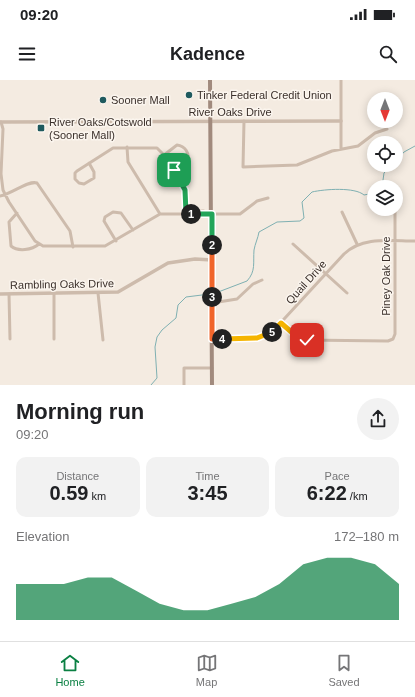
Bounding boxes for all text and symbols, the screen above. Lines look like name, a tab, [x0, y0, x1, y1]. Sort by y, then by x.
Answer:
text: 09:20	[20, 6, 58, 23]
icon: menu	[16, 43, 38, 65]
icon: search	[377, 43, 399, 65]
text: Kadence	[170, 44, 245, 64]
place label: Tinker Federal Credit Union	[197, 89, 332, 101]
marker: Tinker Federal Credit Union	[184, 90, 194, 100]
north arrow	[367, 92, 403, 128]
map controls	[367, 92, 403, 216]
place label: Sooner Mall	[111, 94, 170, 106]
marker: Sooner Mall	[98, 95, 108, 105]
street label: River Oaks Drive	[188, 106, 272, 118]
place label: River Oaks/Cotswold (Sooner Mall)	[49, 116, 152, 141]
marker: River Oaks/Cotswold (Sooner Mall)	[36, 123, 46, 133]
button: locate	[367, 136, 403, 172]
pin	[157, 153, 191, 187]
icon: arrive	[163, 159, 185, 181]
button: layers	[367, 180, 403, 216]
pin: 1	[181, 204, 201, 224]
text: 1	[188, 208, 194, 220]
pin: 2	[202, 235, 222, 255]
street label: Piney Oak Drive	[380, 236, 392, 316]
text: 2	[209, 239, 215, 251]
street label: Quail Drive	[283, 258, 329, 306]
street label: Rambling Oaks Drive	[10, 277, 114, 291]
pin: 3	[202, 287, 222, 307]
text: 3	[209, 291, 215, 303]
pin: 5	[262, 322, 282, 342]
pin	[290, 323, 324, 357]
text: 5	[269, 326, 275, 338]
pin: 4	[212, 329, 232, 349]
icon: check	[296, 329, 318, 351]
text: 4	[219, 333, 225, 345]
button: share	[357, 398, 399, 440]
text: Morning run	[16, 399, 144, 424]
text: 09:20	[16, 427, 49, 442]
text: Distance	[56, 470, 99, 482]
text: Time	[195, 470, 220, 482]
text: Pace	[325, 470, 350, 482]
text: 0.59	[49, 482, 88, 504]
text: 3:45	[187, 482, 228, 504]
text: 6:22	[307, 482, 347, 504]
text: km	[88, 490, 106, 502]
text: /km	[347, 490, 368, 502]
text: Elevation	[16, 529, 69, 544]
text: 172–180 m	[334, 529, 399, 544]
tab: Home	[55, 652, 85, 688]
tab: Map	[196, 652, 218, 688]
tab: Saved	[328, 652, 360, 688]

